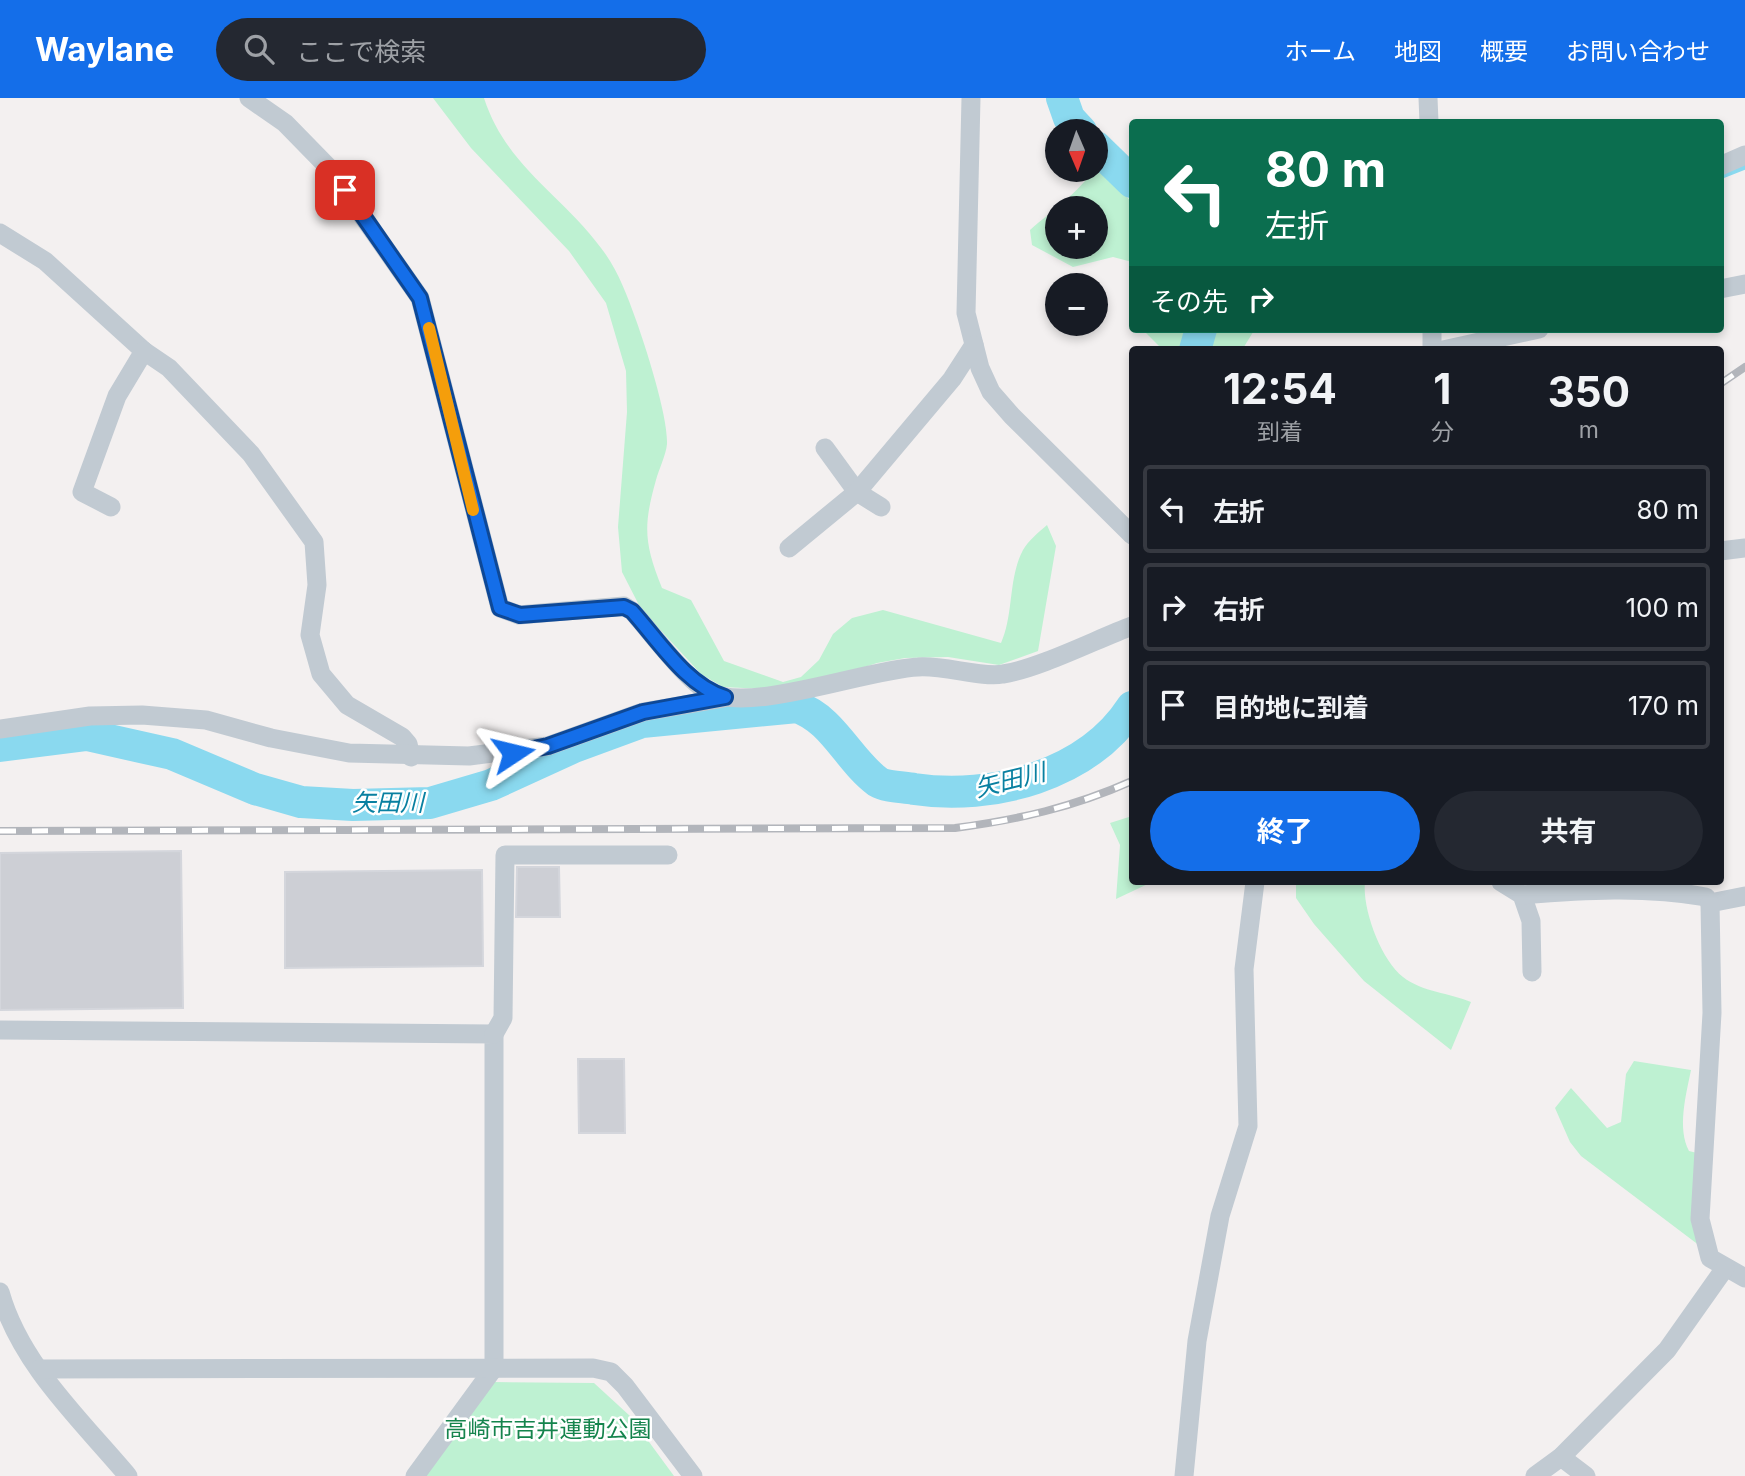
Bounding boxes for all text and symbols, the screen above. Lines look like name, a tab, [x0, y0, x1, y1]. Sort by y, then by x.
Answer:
search box	[216, 18, 706, 81]
text: Waylane	[35, 29, 174, 69]
icon: search	[240, 30, 278, 68]
text: ここで検索	[296, 36, 426, 67]
text: ホーム	[1285, 37, 1356, 66]
text: 地図	[1394, 37, 1442, 66]
text: 概要	[1480, 37, 1528, 66]
text: お問い合わせ	[1566, 37, 1710, 66]
north arrow	[1045, 119, 1108, 182]
map controls	[1045, 119, 1108, 336]
text: 80 m	[1265, 140, 1386, 199]
icon: left	[1150, 147, 1241, 238]
pin	[315, 160, 375, 220]
icon: arrive	[326, 171, 364, 209]
button: +	[1045, 196, 1108, 259]
text: 左折	[1265, 206, 1329, 245]
button: −	[1045, 273, 1108, 336]
icon: right	[1242, 280, 1280, 318]
text: その先	[1150, 286, 1228, 317]
text: 12:54	[1223, 363, 1337, 414]
text: 1	[1433, 363, 1451, 414]
text: 350	[1548, 366, 1630, 417]
text: m	[1579, 416, 1599, 444]
text: 到着	[1257, 418, 1303, 446]
text: 分	[1431, 418, 1454, 446]
icon: left	[1154, 490, 1192, 528]
text: 80 m	[1636, 494, 1699, 525]
text: 左折	[1213, 496, 1265, 527]
icon: right	[1154, 588, 1192, 626]
text: 100 m	[1626, 592, 1699, 623]
text: 右折	[1213, 594, 1265, 625]
icon: arrive	[1154, 686, 1192, 724]
text: 170 m	[1628, 690, 1699, 721]
text: 目的地に到着	[1213, 692, 1369, 723]
position arrow	[476, 716, 550, 790]
water label: 矢田川	[972, 756, 1051, 803]
water label: 矢田川	[352, 788, 427, 817]
button: 終了	[1150, 791, 1420, 871]
button: 共有	[1434, 791, 1703, 871]
park label: 高崎市吉井運動公園	[445, 1415, 652, 1443]

